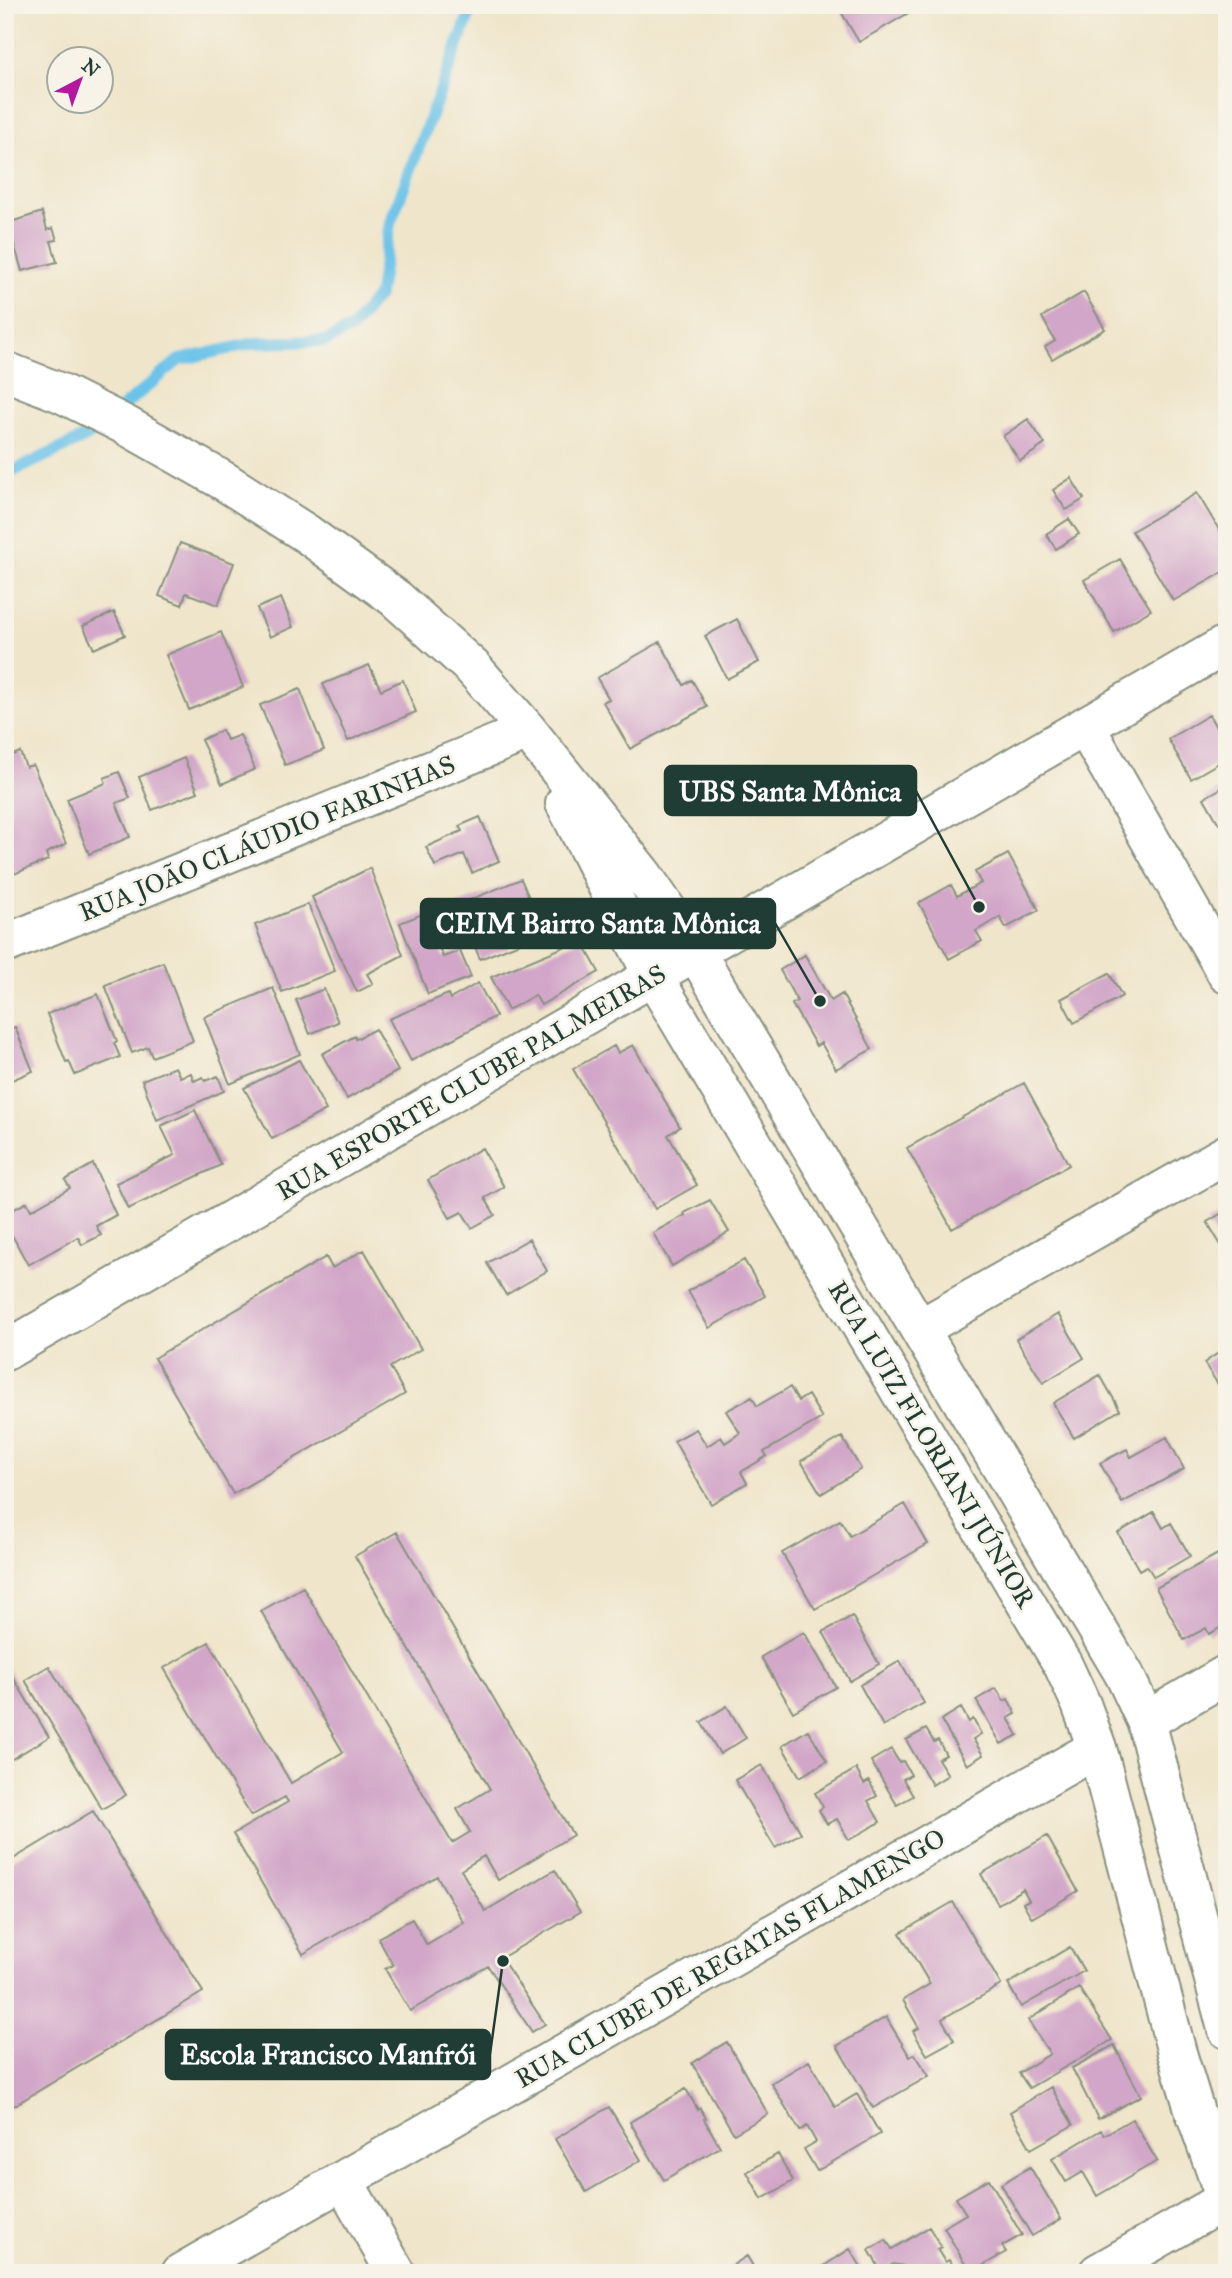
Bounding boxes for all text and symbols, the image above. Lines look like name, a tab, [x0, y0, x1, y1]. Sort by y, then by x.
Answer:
north arrow	[46, 46, 116, 116]
text: N	[77, 54, 104, 82]
street label: RUA JOÃO CLÁUDIO FARINHAS	[74, 748, 460, 928]
callout: UBS Santa Mônica	[665, 766, 916, 815]
text: UBS Santa Mônica	[679, 774, 903, 809]
callout: CEIM Bairro Santa Mônica	[421, 899, 775, 948]
text: CEIM Bairro Santa Mônica	[435, 906, 762, 941]
street label: RUA ESPORTE CLUBE PALMEIRAS	[271, 957, 671, 1207]
street label: RUA LUIZ FLORIANI JÚNIOR	[822, 1275, 1043, 1614]
street label: RUA CLUBE DE REGATAS FLAMENGO	[509, 1821, 951, 2095]
callout: Escola Francisco Manfrói	[166, 2030, 490, 2079]
text: Escola Francisco Manfrói	[180, 2037, 476, 2072]

